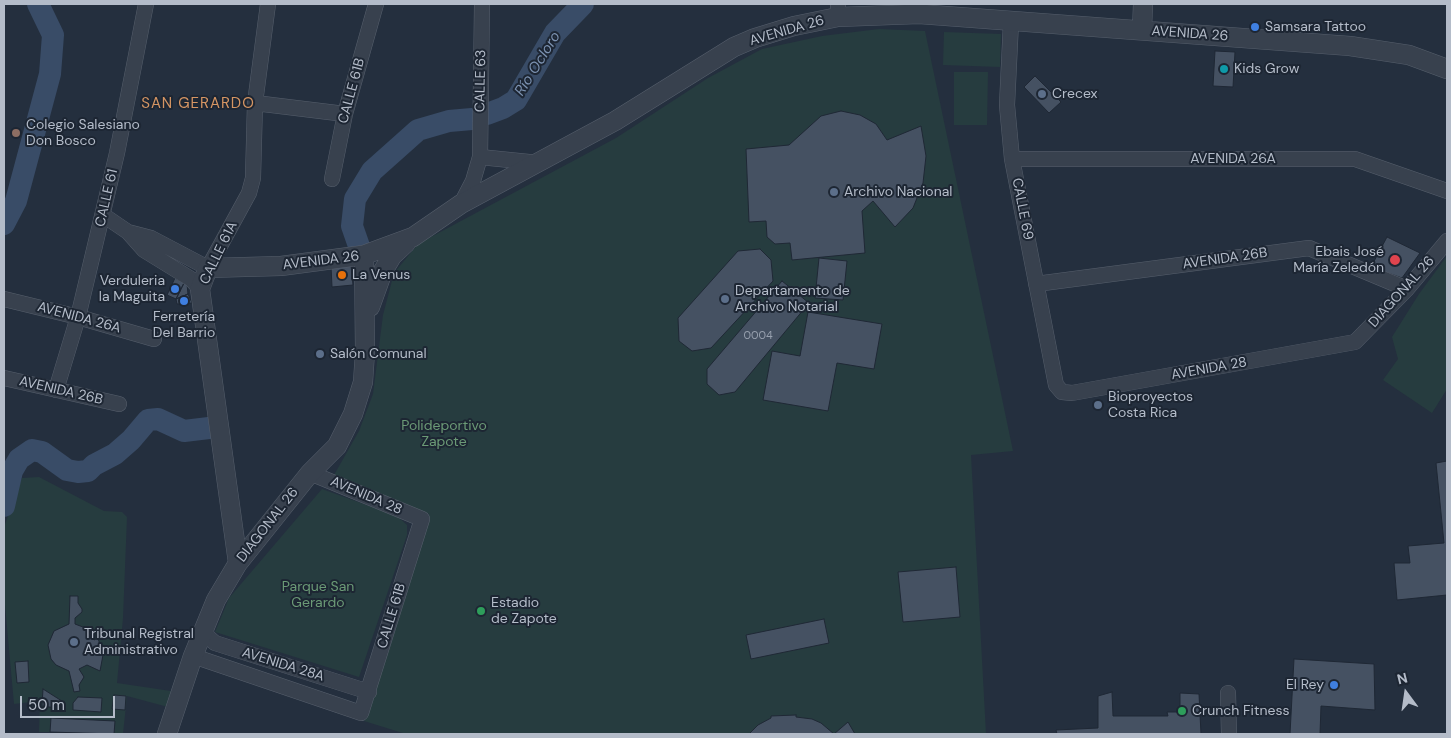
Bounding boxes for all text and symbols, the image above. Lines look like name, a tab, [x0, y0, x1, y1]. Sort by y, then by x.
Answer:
street label: AVENIDA 26	[748, 12, 826, 50]
place label: Samsara Tattoo	[1265, 19, 1366, 35]
marker: Samsara Tattoo	[1249, 21, 1261, 33]
street label: AVENIDA 26	[1151, 23, 1229, 45]
water label: Río Ocloro	[511, 29, 565, 99]
street label: CALLE 63	[472, 50, 490, 112]
street label: CALLE 61B	[335, 56, 369, 126]
place label: Kids Grow	[1234, 61, 1299, 77]
marker: Kids Grow	[1218, 63, 1230, 75]
place label: Crecex	[1052, 86, 1097, 102]
marker: Crecex	[1036, 88, 1048, 100]
district label: SAN GERARDO	[140, 95, 256, 113]
place label: Colegio Salesiano Don Bosco	[26, 117, 140, 150]
marker: Colegio Salesiano Don Bosco	[10, 127, 22, 139]
street label: AVENIDA 26A	[1190, 151, 1276, 167]
street label: CALLE 61	[92, 168, 122, 228]
street label: CALLE 69	[1008, 177, 1036, 241]
place label: Archivo Nacional	[844, 184, 952, 200]
marker: Archivo Nacional	[828, 186, 840, 198]
street label: CALLE 61A	[197, 219, 241, 287]
place label: Ebais José María Zeledón	[1293, 244, 1384, 276]
street label: AVENIDA 26B	[1182, 245, 1268, 273]
street label: AVENIDA 26	[282, 248, 360, 274]
street label: DIAGONAL 26	[1366, 253, 1438, 331]
marker: Ebais José María Zeledón	[1388, 253, 1402, 267]
place label: La Venus	[352, 267, 410, 283]
marker: La Venus	[336, 269, 348, 281]
place label: Verduleria la Maguita	[99, 273, 165, 306]
marker: Verduleria la Maguita	[169, 283, 181, 295]
place label: Departamento de Archivo Notarial	[735, 283, 850, 316]
marker: Departamento de Archivo Notarial	[719, 293, 731, 305]
marker: Ferretería Del Barrio	[178, 295, 190, 307]
street label: AVENIDA 26A	[35, 299, 123, 337]
place label: Ferretería Del Barrio	[153, 309, 215, 342]
house number: 0004	[743, 329, 773, 343]
place label: Salón Comunal	[330, 346, 427, 362]
marker: Salón Comunal	[314, 348, 326, 360]
street label: AVENIDA 28	[1170, 354, 1248, 384]
street label: AVENIDA 26B	[17, 373, 105, 409]
place label: Bioproyectos Costa Rica	[1108, 389, 1193, 422]
marker: Bioproyectos Costa Rica	[1092, 399, 1104, 411]
park label: Polideportivo Zapote	[401, 418, 487, 451]
street label: AVENIDA 28	[328, 473, 404, 519]
street label: DIAGONAL 26	[234, 484, 302, 566]
park label: Parque San Gerardo	[282, 579, 354, 612]
street label: CALLE 61B	[374, 581, 410, 651]
place label: Estadio de Zapote	[491, 595, 557, 628]
marker: Estadio de Zapote	[475, 605, 487, 617]
place label: Tribunal Registral Administrativo	[84, 626, 194, 658]
marker: Tribunal Registral Administrativo	[68, 636, 80, 648]
street label: AVENIDA 28A	[240, 644, 326, 686]
north arrow	[1381, 668, 1431, 718]
text: N	[1395, 668, 1410, 688]
place label: El Rey	[1286, 677, 1324, 693]
marker: El Rey	[1328, 679, 1340, 691]
scale bar	[22, 686, 118, 718]
text: 50 m	[28, 695, 65, 715]
place label: Crunch Fitness	[1192, 703, 1289, 719]
marker: Crunch Fitness	[1176, 705, 1188, 717]

